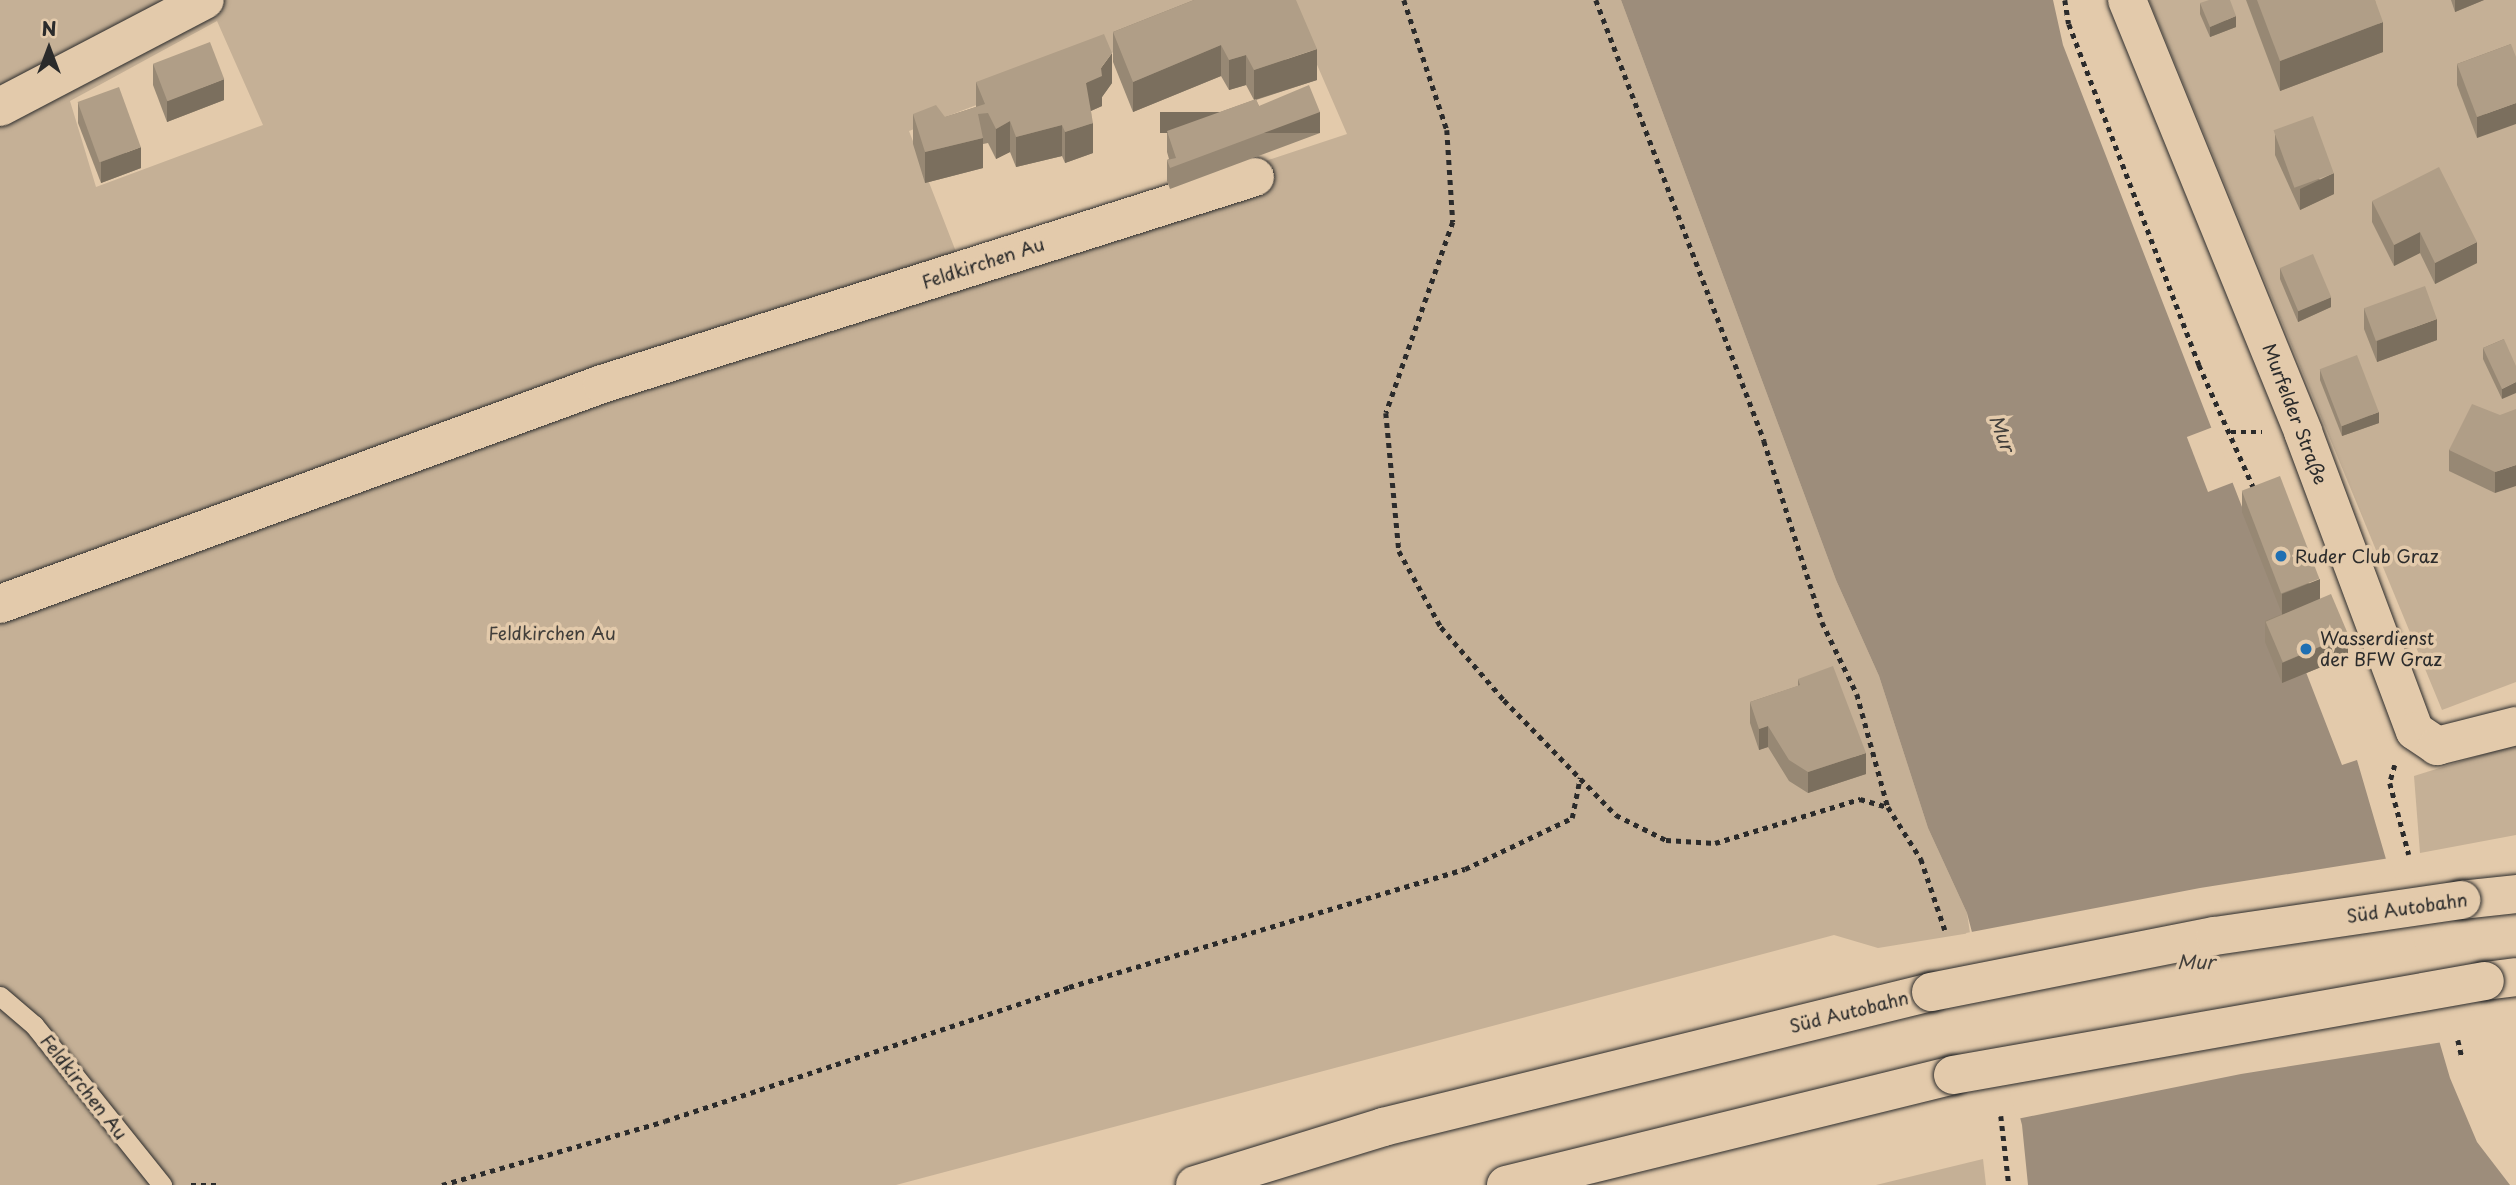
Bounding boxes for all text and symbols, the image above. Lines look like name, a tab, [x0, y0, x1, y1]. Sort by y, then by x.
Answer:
north arrow	[14, 14, 84, 84]
text: N	[41, 14, 57, 42]
street label: Feldkirchen Au	[919, 233, 1047, 293]
street label: Murfelder Straße	[2258, 340, 2332, 488]
water label: Mur	[1985, 411, 2019, 455]
place label: Ruder Club Graz	[2295, 545, 2439, 567]
marker: Ruder Club Graz	[2273, 548, 2289, 564]
park label: Feldkirchen Au	[488, 622, 616, 644]
place label: Wasserdienst der BFW Graz	[2320, 628, 2443, 670]
marker: Wasserdienst der BFW Graz	[2298, 641, 2314, 657]
street label: Süd Autobahn	[2345, 889, 2469, 927]
water label: Mur	[2177, 951, 2215, 973]
street label: Süd Autobahn	[1787, 987, 1911, 1037]
street label: Feldkirchen Au	[36, 1030, 132, 1144]

